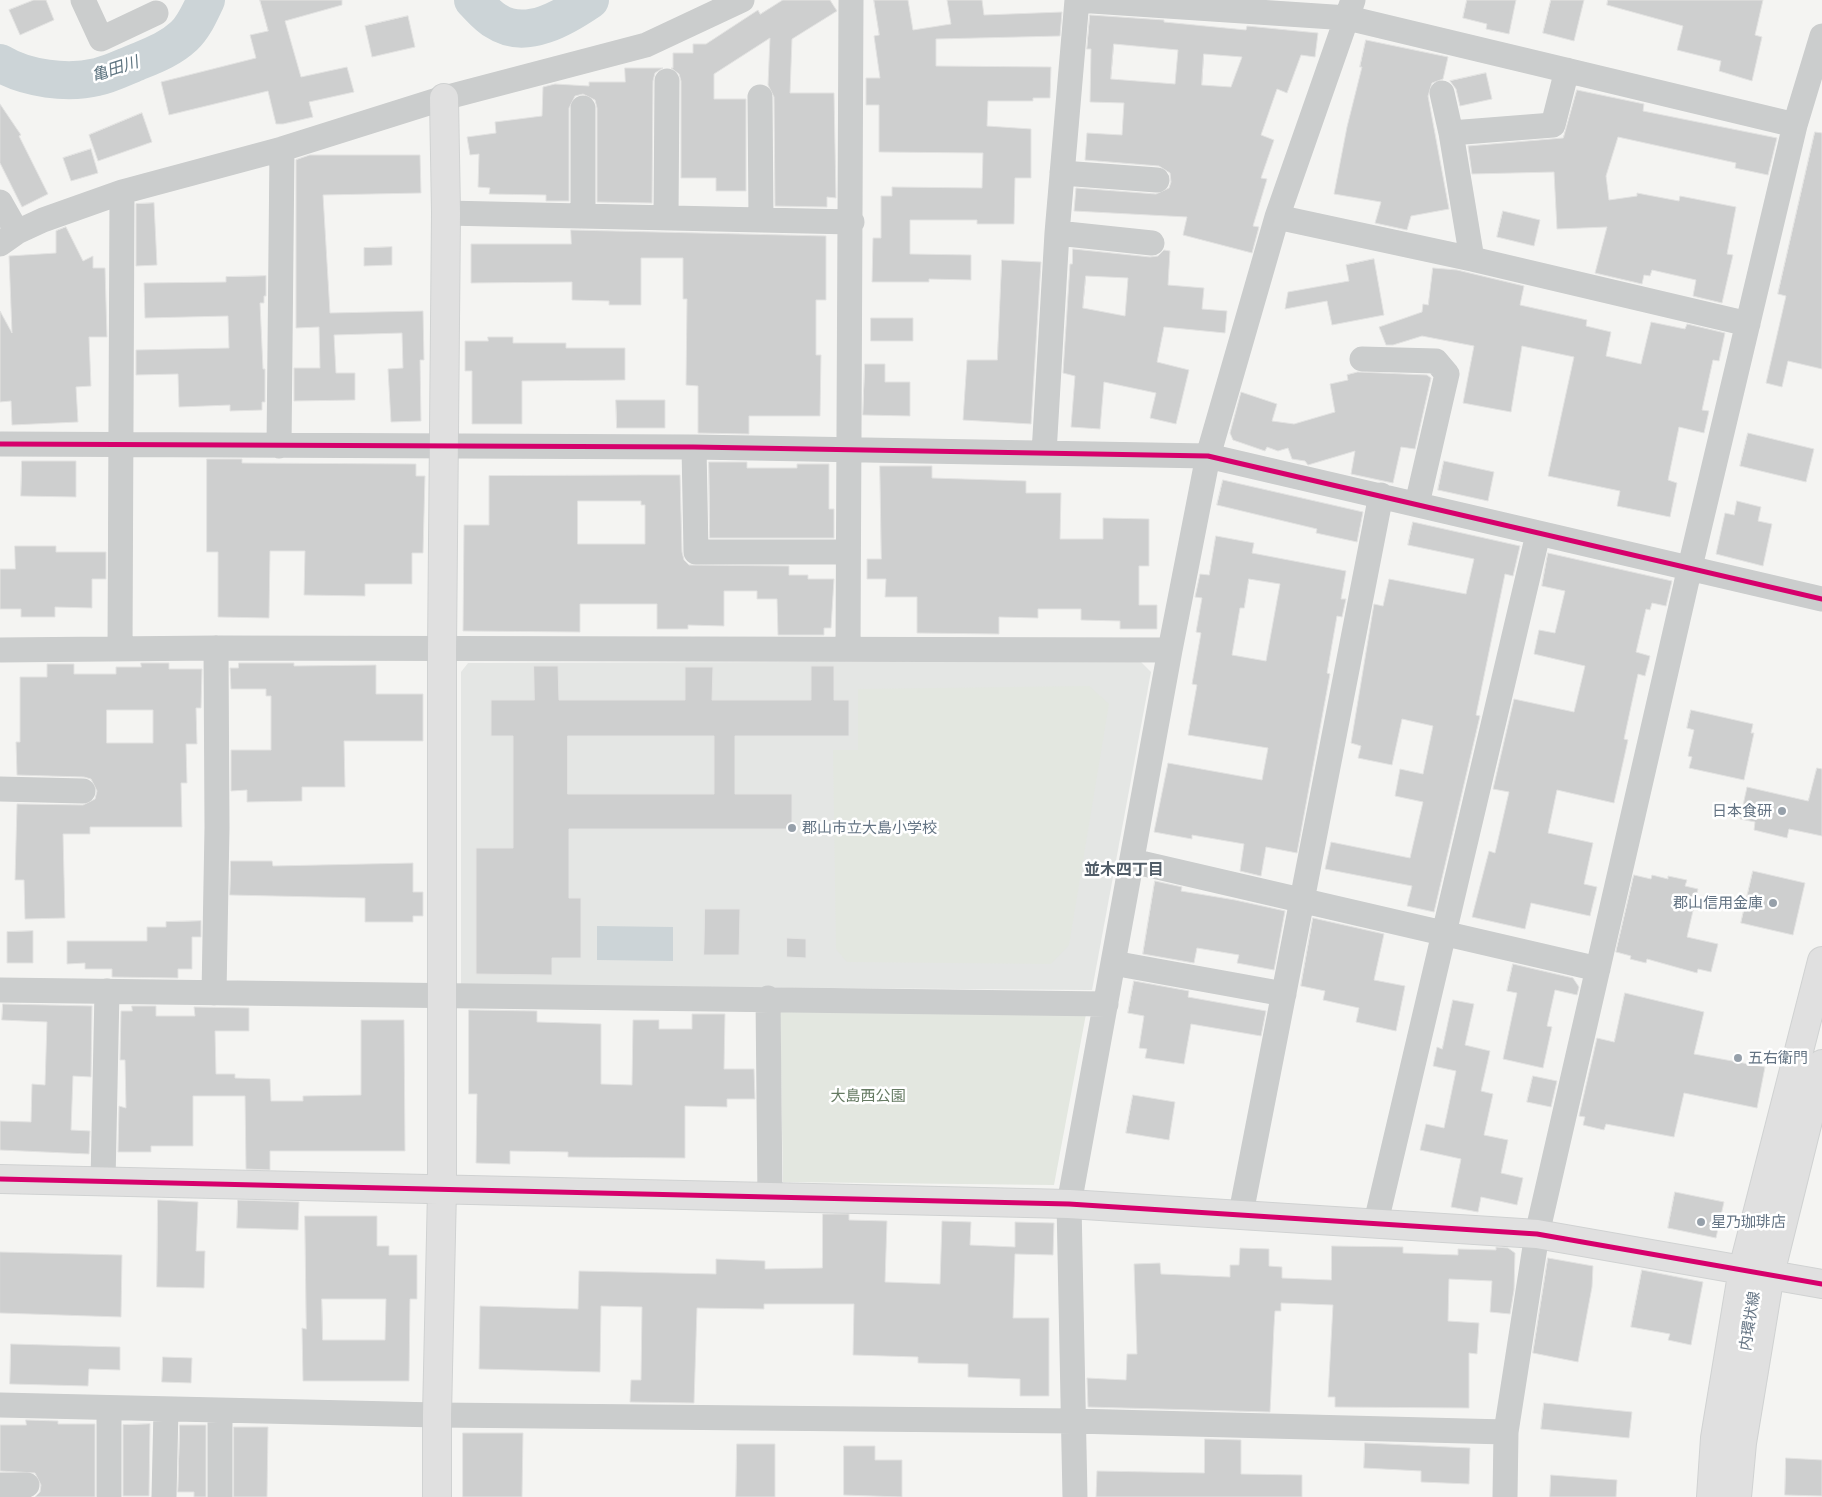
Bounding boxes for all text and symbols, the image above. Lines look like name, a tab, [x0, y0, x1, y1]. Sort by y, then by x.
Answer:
water label: 亀田川	[89, 52, 141, 86]
place label: 日本食研	[1712, 802, 1772, 820]
marker: 日本食研	[1776, 805, 1788, 817]
place label: 郡山市立大島小学校	[802, 819, 937, 837]
marker: 郡山市立大島小学校	[786, 822, 798, 834]
district label: 並木四丁目	[1084, 860, 1164, 880]
place label: 郡山信用金庫	[1673, 894, 1763, 912]
marker: 郡山信用金庫	[1767, 897, 1779, 909]
place label: 五右衛門	[1748, 1049, 1808, 1067]
marker: 五右衛門	[1732, 1052, 1744, 1064]
park label: 大島西公園	[831, 1087, 905, 1105]
place label: 星乃珈琲店	[1711, 1213, 1786, 1231]
marker: 星乃珈琲店	[1695, 1216, 1707, 1228]
street label: 内環状線	[1736, 1290, 1764, 1352]

